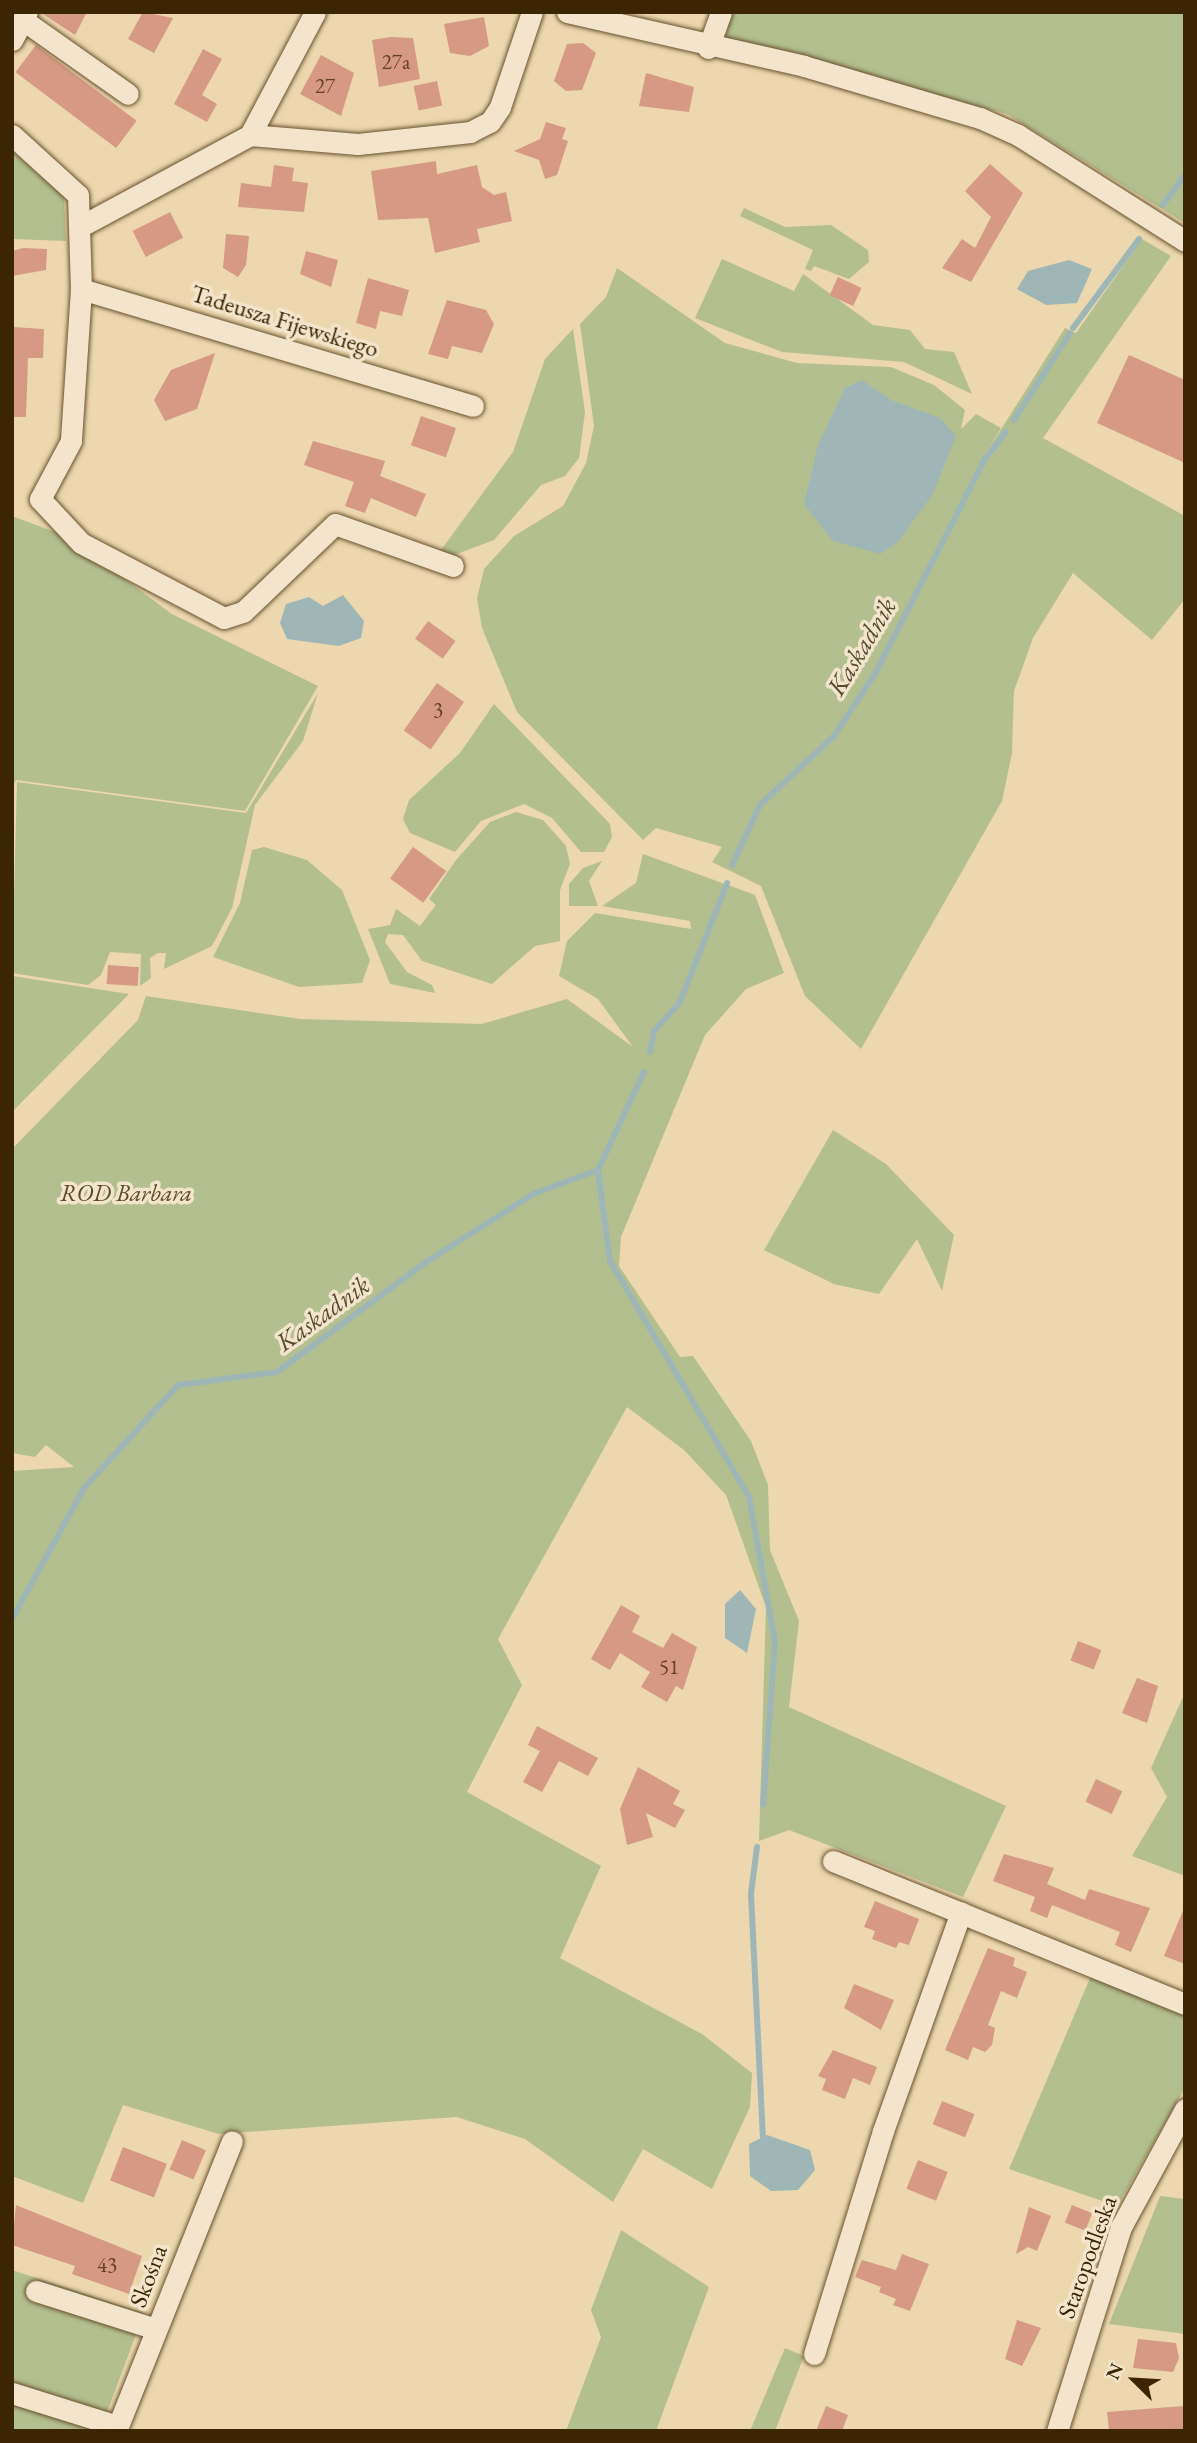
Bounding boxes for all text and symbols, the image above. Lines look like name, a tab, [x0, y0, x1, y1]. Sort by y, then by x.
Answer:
house number: 27a	[382, 49, 410, 75]
house number: 27	[315, 73, 335, 99]
street label: Tadeusza Fijewskiego	[188, 279, 382, 363]
water label: Kaskadnik	[821, 593, 903, 701]
house number: 3	[433, 697, 443, 723]
park label: ROD Barbara	[60, 1179, 192, 1207]
water label: Kaskadnik	[270, 1270, 376, 1358]
house number: 51	[659, 1654, 679, 1680]
street label: Staropodleska	[1052, 2192, 1122, 2322]
street label: Skośna	[123, 2241, 173, 2311]
house number: 43	[97, 2252, 117, 2278]
north arrow	[1099, 2345, 1169, 2415]
text: N	[1100, 2359, 1129, 2383]

